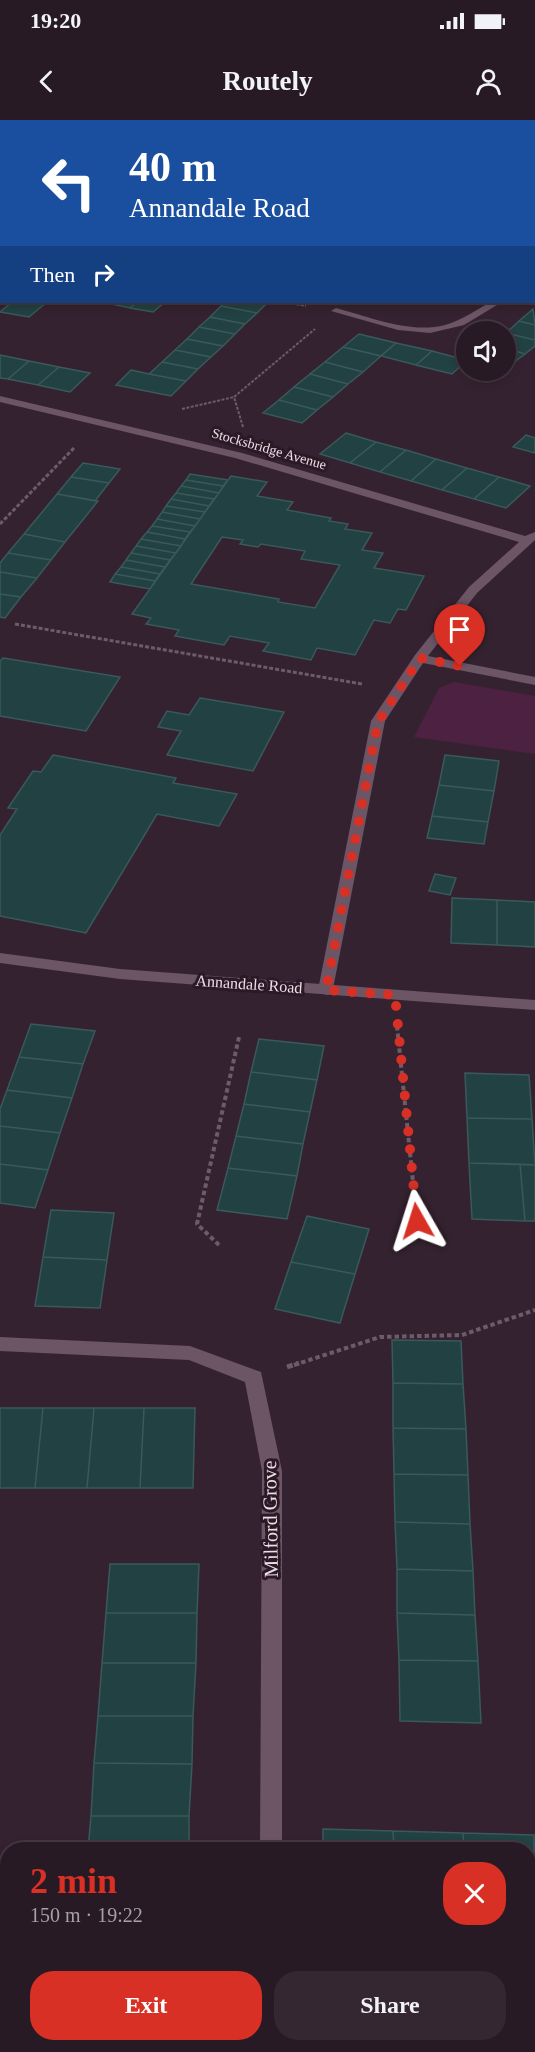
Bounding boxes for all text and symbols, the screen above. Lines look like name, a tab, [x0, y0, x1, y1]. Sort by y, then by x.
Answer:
text: 19:20	[30, 8, 81, 33]
icon: back	[30, 65, 63, 98]
icon: person	[472, 65, 505, 98]
text: Routely	[223, 66, 313, 96]
icon: left	[30, 144, 108, 222]
text: 40 m	[129, 144, 217, 190]
text: Annandale Road	[129, 193, 310, 223]
icon: right	[87, 258, 120, 291]
text: Then	[30, 262, 75, 287]
map controls	[456, 321, 516, 381]
button: sound	[456, 321, 516, 381]
street label: Stocksbridge Avenue	[210, 425, 328, 473]
pin	[434, 604, 485, 666]
icon: arrive	[443, 613, 476, 646]
street label: Annandale Road	[195, 972, 303, 996]
position arrow	[385, 1189, 449, 1253]
street label: Milford Grove	[258, 1460, 282, 1578]
text: 2 min	[30, 1861, 117, 1901]
button: close	[443, 1862, 506, 1925]
text: 150 m · 19:22	[30, 1904, 143, 1926]
button: Exit	[30, 1971, 262, 2040]
button: Share	[274, 1971, 506, 2040]

